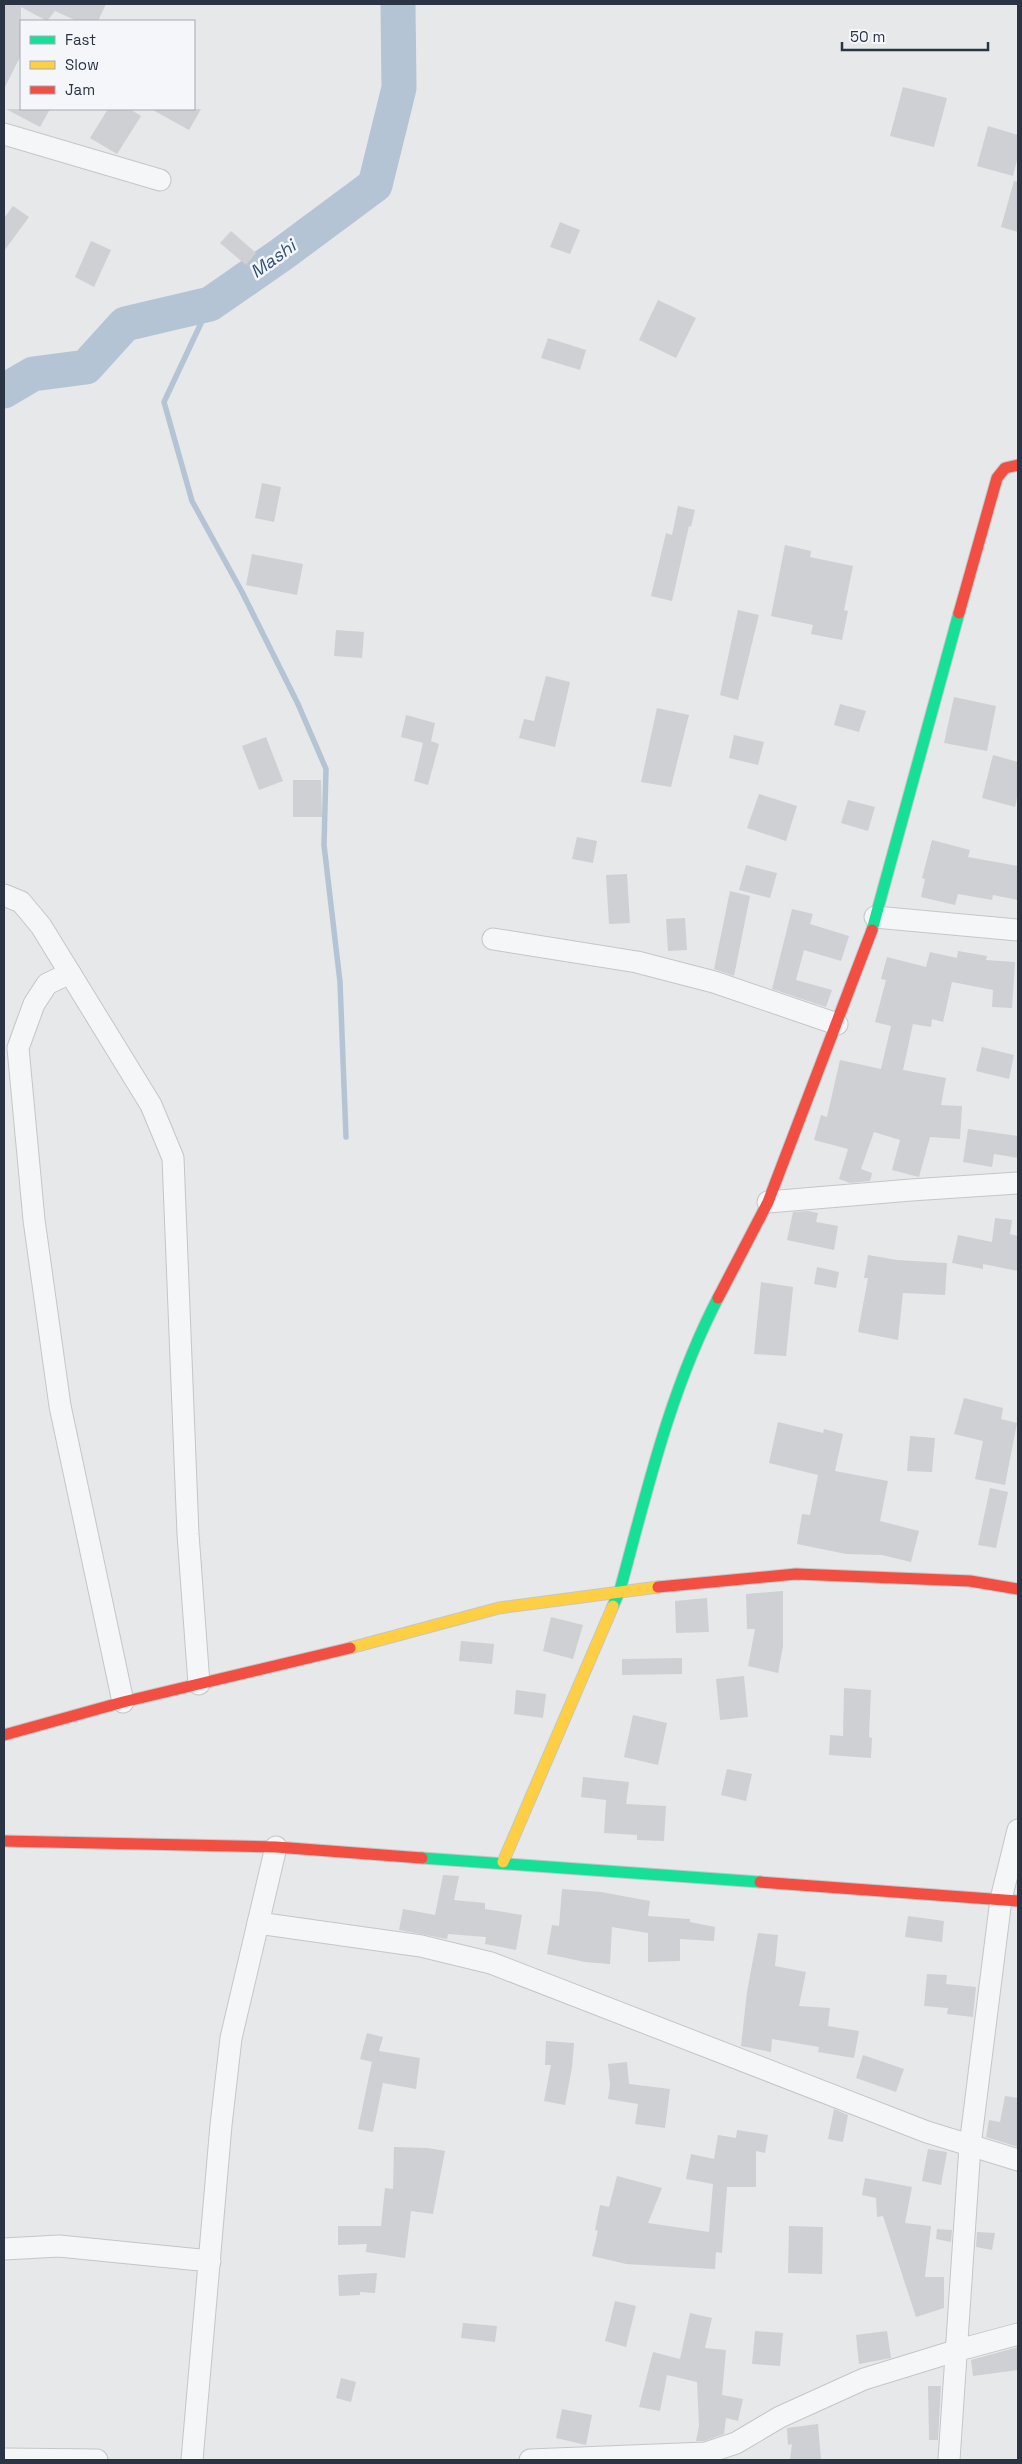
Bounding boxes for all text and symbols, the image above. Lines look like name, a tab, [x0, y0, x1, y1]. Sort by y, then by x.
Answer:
legend	[20, 20, 195, 110]
scale bar	[842, 20, 988, 52]
text: 50 m	[850, 27, 885, 46]
text: Fast	[65, 30, 96, 49]
text: Slow	[65, 55, 99, 74]
text: Jam	[65, 80, 95, 99]
water label: Mashi	[245, 233, 302, 283]

